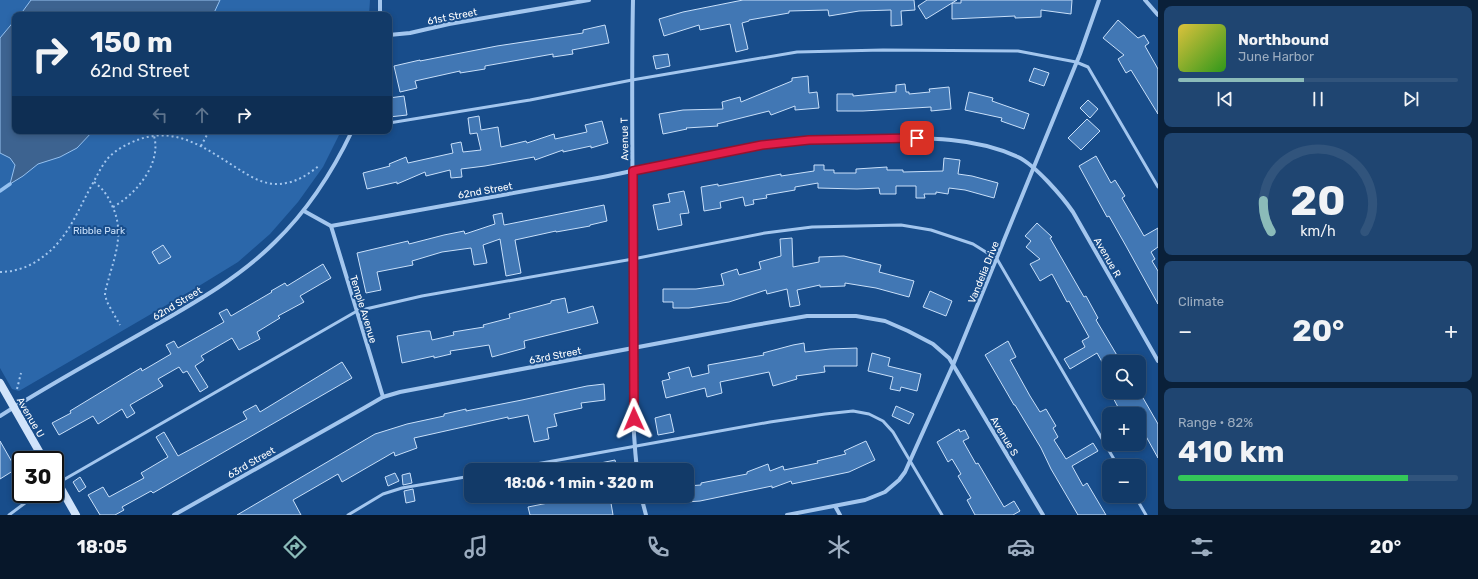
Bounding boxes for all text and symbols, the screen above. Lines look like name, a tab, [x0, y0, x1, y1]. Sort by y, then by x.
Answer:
street label: 61st Street	[426, 6, 478, 28]
text: 150 m	[90, 26, 173, 59]
icon: right	[24, 28, 76, 80]
text: Northbound	[1238, 31, 1329, 49]
text: June Harbor	[1238, 49, 1314, 64]
text: 62nd Street	[90, 60, 190, 82]
icon: previous	[1214, 88, 1236, 110]
icon: pause	[1307, 88, 1329, 110]
icon: next	[1400, 88, 1422, 110]
icon: left	[149, 104, 171, 126]
icon: ahead	[191, 104, 213, 126]
icon: right	[233, 104, 255, 126]
street label: Avenue T	[619, 117, 631, 161]
pin	[900, 121, 934, 155]
icon: arrive	[906, 127, 928, 149]
text: 20	[1290, 176, 1346, 225]
street label: 62nd Street	[457, 180, 514, 202]
text: km/h	[1300, 222, 1336, 239]
park label: Ribble Park	[73, 225, 126, 237]
street label: Avenue R	[1091, 235, 1124, 280]
street label: Vandelia Drive	[966, 239, 1002, 305]
street label: Temple Avenue	[347, 274, 379, 345]
street label: 62nd Street	[151, 284, 204, 323]
text: Climate	[1178, 294, 1224, 309]
text: 20°	[1292, 313, 1344, 349]
text: −	[1178, 318, 1192, 345]
text: +	[1444, 318, 1458, 345]
street label: 63rd Street	[528, 345, 582, 367]
map controls	[1102, 355, 1146, 503]
button: search	[1102, 355, 1146, 399]
street label: Avenue U	[14, 395, 46, 440]
position arrow	[613, 398, 655, 440]
button: +	[1102, 407, 1146, 451]
street label: Avenue S	[988, 415, 1021, 458]
text: Range · 82%	[1178, 415, 1253, 430]
text: 410 km	[1178, 434, 1284, 470]
street label: 63rd Street	[226, 444, 278, 481]
speed limit sign: 30	[12, 451, 64, 503]
button: −	[1102, 459, 1146, 503]
text: 18:06 · 1 min · 320 m	[504, 474, 654, 492]
icon: directions	[281, 533, 309, 561]
icon: music	[462, 533, 490, 561]
icon: phone	[644, 533, 672, 561]
icon: climate	[825, 533, 853, 561]
icon: car	[1007, 533, 1035, 561]
icon: filters	[1188, 533, 1216, 561]
text: 18:05	[77, 536, 127, 558]
text: 20°	[1370, 536, 1401, 558]

